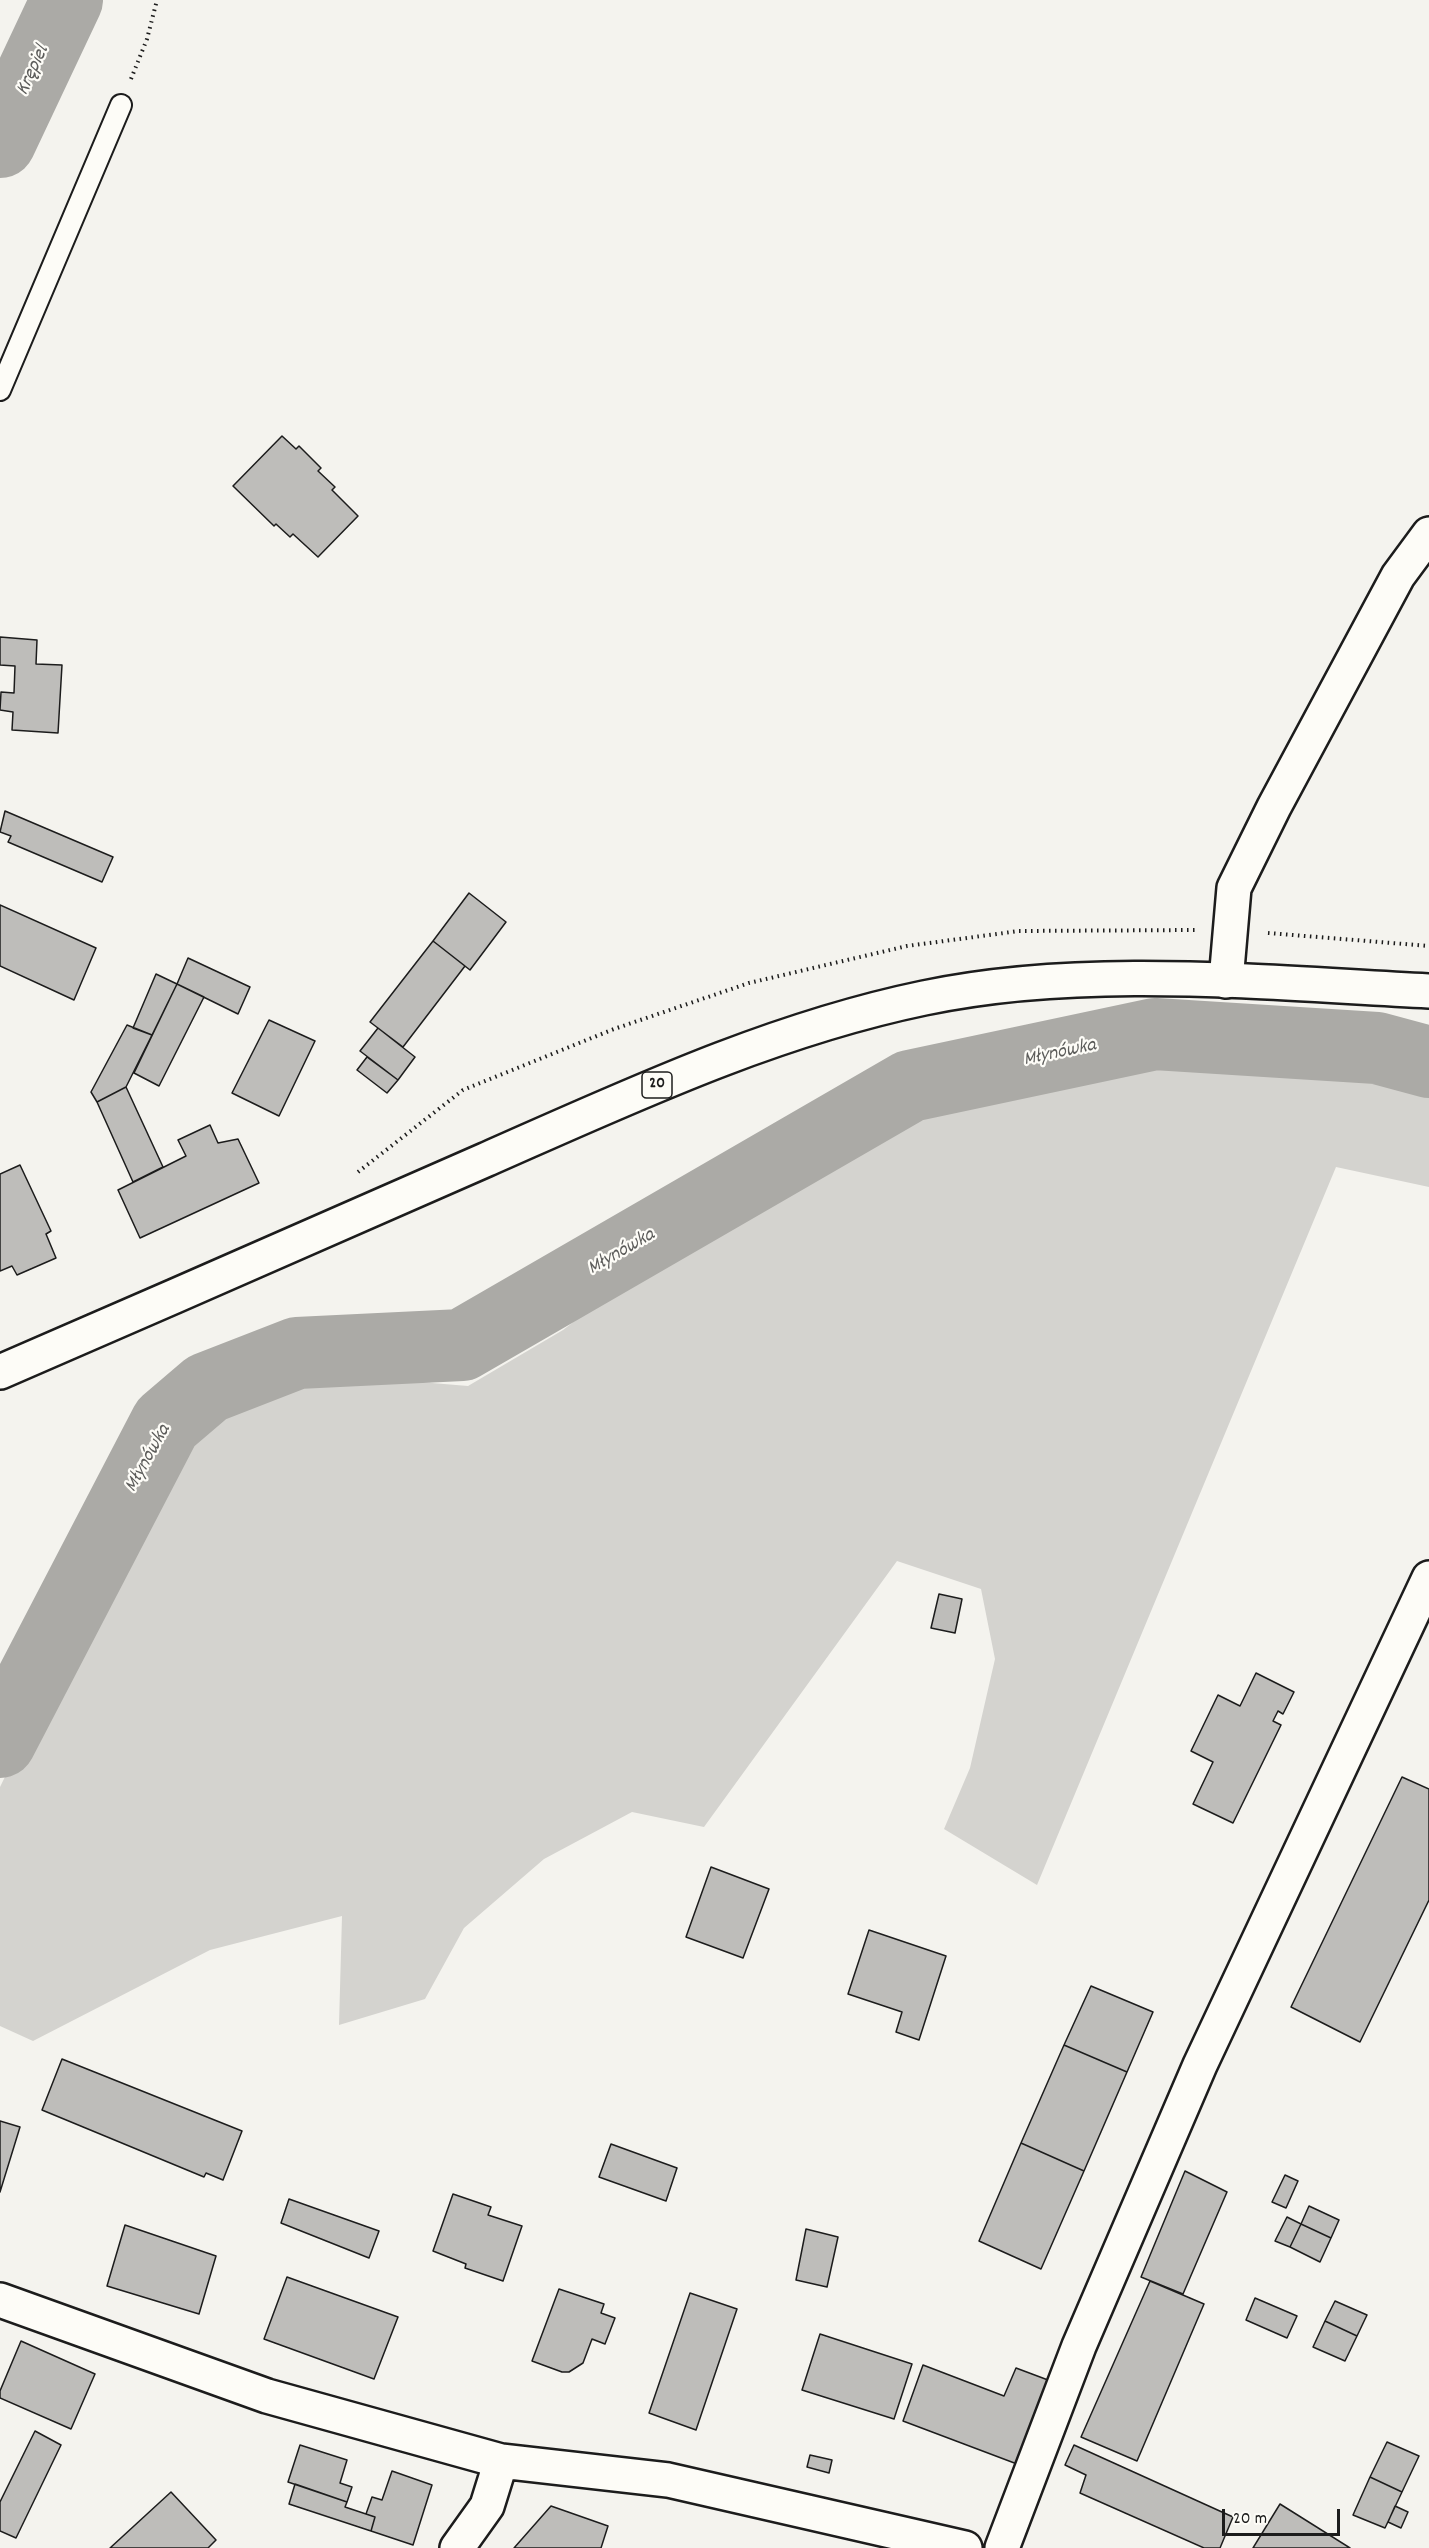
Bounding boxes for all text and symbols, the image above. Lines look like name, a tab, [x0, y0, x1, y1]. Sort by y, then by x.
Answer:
water label: Krępiel	[12, 42, 56, 100]
water label: Młynówka	[1022, 1035, 1098, 1073]
road number: 20	[642, 1072, 672, 1098]
water label: Młynówka	[584, 1224, 660, 1282]
water label: Młynówka	[121, 1421, 177, 1497]
scale bar	[1225, 2497, 1344, 2535]
text: 20 m	[1233, 2507, 1267, 2532]

